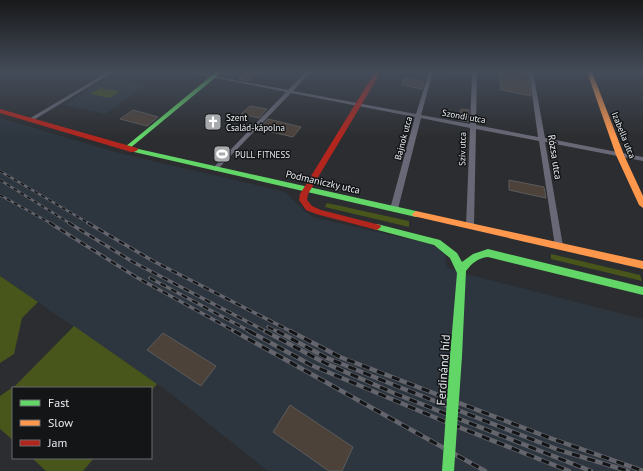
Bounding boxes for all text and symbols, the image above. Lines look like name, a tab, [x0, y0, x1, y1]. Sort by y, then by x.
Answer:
street label: Szondi utca	[441, 107, 487, 125]
street label: Izabella utca	[610, 110, 638, 160]
church icon: Szent Család-kápolna	[203, 112, 223, 132]
place label: Szent Család-kápolna	[226, 112, 285, 133]
street label: Bajnok utca	[392, 115, 414, 161]
street label: Szív utca	[456, 132, 468, 166]
street label: Rózsa utca	[545, 134, 565, 180]
sports icon: PULL FITNESS	[212, 144, 232, 164]
place label: PULL FITNESS	[235, 149, 290, 160]
street label: Podmaniczky utca	[285, 167, 361, 197]
street label: Ferdinánd híd	[433, 334, 453, 406]
legend	[12, 387, 152, 459]
text: Fast	[48, 395, 69, 410]
text: Slow	[48, 415, 73, 430]
text: Jam	[47, 435, 67, 450]

